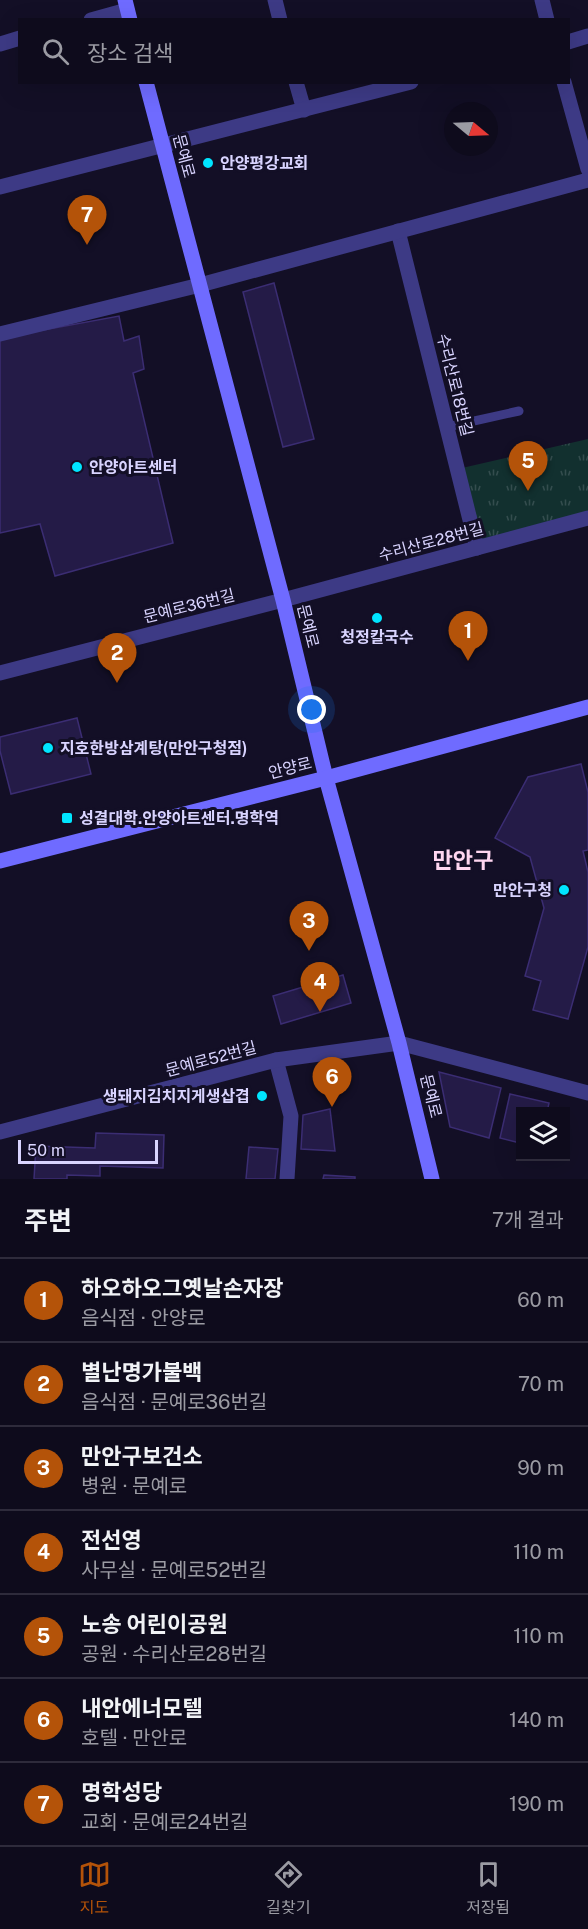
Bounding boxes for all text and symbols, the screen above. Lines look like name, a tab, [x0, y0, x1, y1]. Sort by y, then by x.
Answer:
search box	[18, 18, 570, 84]
icon: search	[39, 35, 72, 68]
text: 장소 검색	[87, 40, 173, 66]
north arrow	[444, 102, 498, 156]
street label: 문예로	[169, 132, 199, 180]
place label: 안양평강교회	[220, 154, 308, 173]
marker: 안양평강교회	[201, 156, 215, 170]
pin: 7	[68, 196, 106, 245]
street label: 수리산로18번길	[433, 332, 477, 438]
pin: 5	[508, 442, 548, 491]
place label: 안양아트센터	[89, 458, 177, 477]
marker: 안양아트센터	[70, 460, 84, 474]
street label: 수리산로28번길	[376, 519, 486, 565]
street label: 문예로36번길	[141, 585, 237, 627]
street label: 문예로	[293, 602, 323, 650]
marker: 청정칼국수	[370, 611, 384, 625]
pin: 1	[448, 612, 488, 661]
place label: 청정칼국수	[340, 628, 414, 647]
pin: 2	[98, 634, 136, 683]
your location	[297, 695, 326, 724]
place label: 지호한방삼계탕(만안구청점)	[60, 739, 247, 758]
marker: 지호한방삼계탕(만안구청점)	[41, 741, 55, 755]
street label: 안양로	[266, 753, 314, 783]
place label: 성결대학.안양아트센터.명학역	[79, 809, 279, 828]
marker: 성결대학.안양아트센터.명학역	[60, 811, 74, 825]
district label: 만안구	[433, 847, 493, 873]
place label: 만안구청	[493, 881, 552, 900]
marker: 만안구청	[557, 883, 571, 897]
pin: 3	[290, 902, 328, 951]
pin: 4	[300, 962, 340, 1012]
street label: 문예로52번길	[163, 1038, 259, 1080]
pin: 6	[312, 1058, 352, 1107]
street label: 문예로	[416, 1072, 446, 1120]
place label: 생돼지김치지게생삽겹	[103, 1087, 250, 1106]
marker: 생돼지김치지게생삽겹	[255, 1089, 269, 1103]
map controls	[516, 1107, 570, 1161]
button: layers	[516, 1107, 570, 1161]
scale bar	[18, 1137, 158, 1164]
text: 50 m	[27, 1141, 65, 1160]
text: 주변	[24, 1205, 72, 1236]
text: 7개 결과	[492, 1208, 564, 1232]
text: 하오하오그옛날손자장	[81, 1275, 283, 1301]
text: 1	[39, 1288, 48, 1312]
text: 60 m	[517, 1288, 564, 1312]
text: 음식점 · 안양로	[81, 1306, 206, 1330]
text: 별난명가불백	[81, 1359, 202, 1385]
text: 2	[37, 1372, 50, 1396]
text: 70 m	[518, 1372, 564, 1396]
text: 음식점 · 문예로36번길	[81, 1390, 267, 1414]
text: 만안구보건소	[81, 1443, 202, 1469]
text: 3	[37, 1456, 50, 1480]
text: 90 m	[517, 1456, 564, 1480]
text: 병원 · 문예로	[81, 1474, 187, 1498]
text: 전선영	[81, 1527, 142, 1553]
text: 4	[37, 1540, 50, 1564]
text: 110 m	[513, 1540, 564, 1564]
text: 사무실 · 문예로52번길	[81, 1558, 267, 1582]
text: 노송 어린이공원	[81, 1611, 228, 1637]
text: 5	[37, 1624, 50, 1648]
text: 110 m	[513, 1624, 564, 1648]
text: 공원 · 수리산로28번길	[81, 1642, 267, 1666]
text: 내안에너모텔	[81, 1695, 202, 1721]
text: 6	[37, 1708, 50, 1732]
text: 140 m	[509, 1708, 564, 1732]
text: 호텔 · 만안로	[81, 1726, 187, 1750]
text: 명학성당	[81, 1779, 162, 1805]
text: 7	[37, 1792, 50, 1816]
text: 190 m	[509, 1792, 564, 1816]
text: 교회 · 문예로24번길	[81, 1810, 248, 1834]
tab: 지도	[78, 1858, 111, 1918]
tab: 길찾기	[266, 1858, 310, 1918]
tab: 저장됨	[466, 1858, 510, 1918]

